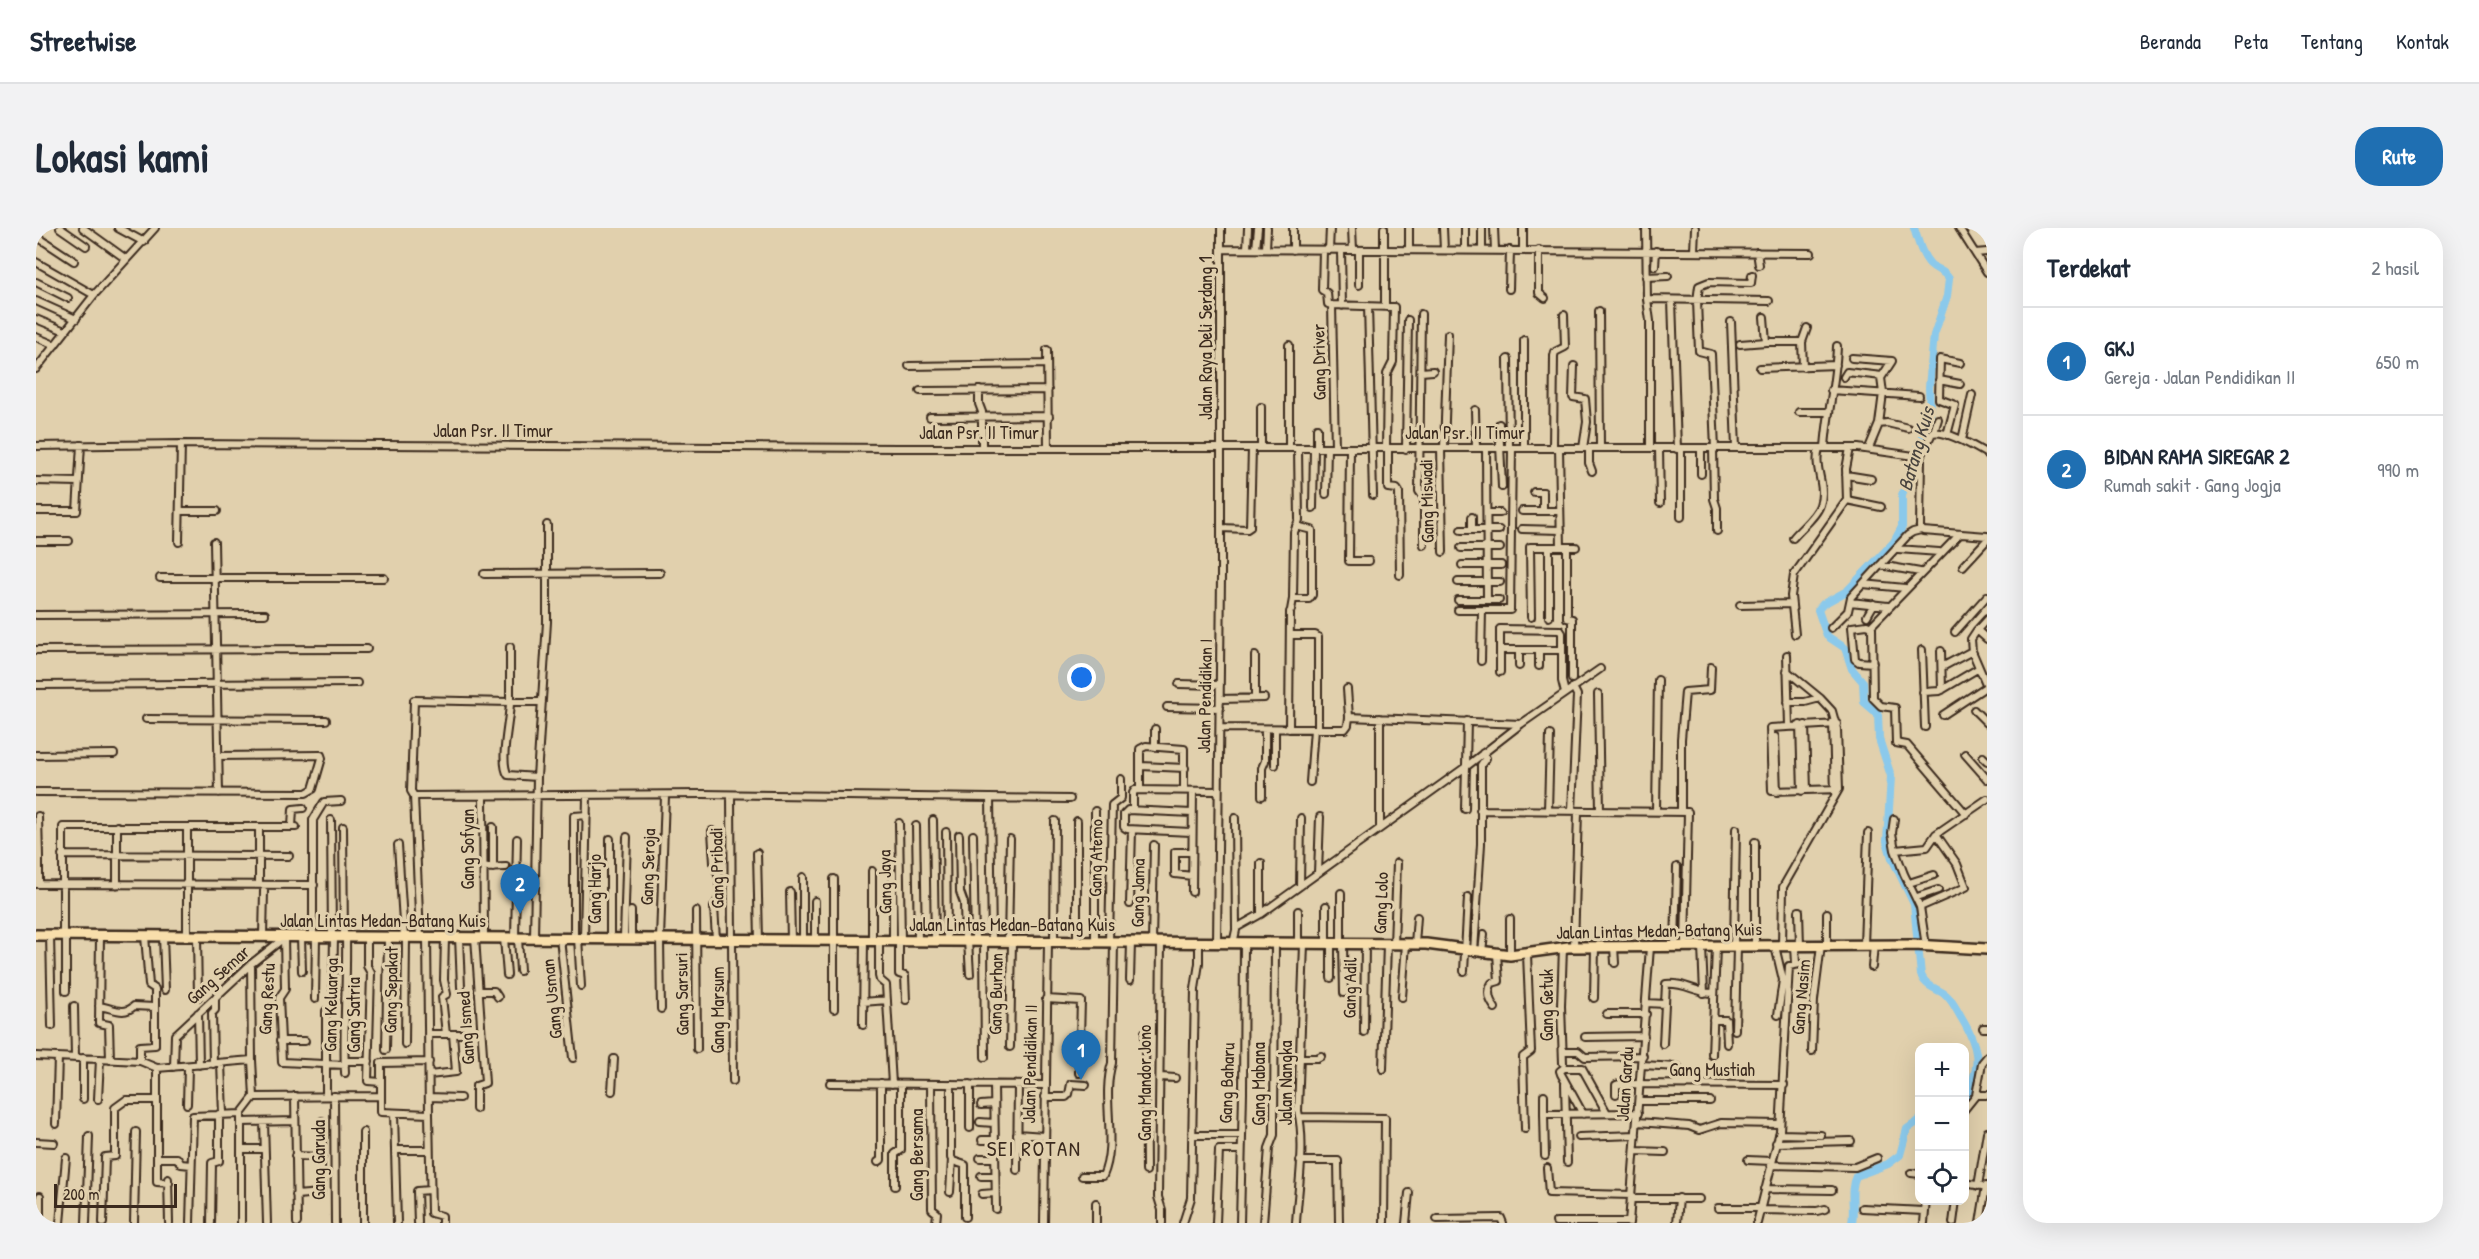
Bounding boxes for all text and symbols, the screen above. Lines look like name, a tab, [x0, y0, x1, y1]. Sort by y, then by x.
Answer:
text: Streetwise	[30, 22, 136, 60]
text: Beranda	[2140, 27, 2201, 56]
text: Peta	[2234, 27, 2268, 56]
text: Tentang	[2301, 27, 2363, 56]
text: Kontak	[2396, 27, 2449, 56]
button: Rute	[2355, 127, 2443, 186]
text: Lokasi kami	[36, 128, 210, 185]
text: Terdekat	[2047, 250, 2130, 285]
text: 2 hasil	[2371, 254, 2419, 281]
street label: Jalan Raya Deli Serdang 1	[1193, 256, 1218, 420]
street label: Gang Driver	[1305, 323, 1332, 401]
text: GKJ	[2104, 333, 2134, 363]
text: 1	[2063, 348, 2070, 375]
text: 650 m	[2375, 348, 2419, 375]
text: Gereja · Jalan Pendidikan II	[2104, 363, 2295, 390]
water label: Batang Kuis	[1891, 402, 1942, 494]
street label: Jalan Psr. II Timur	[433, 418, 553, 443]
street label: Jalan Psr. II Timur	[919, 420, 1039, 445]
street label: Jalan Psr. II Timur	[1405, 420, 1525, 445]
text: BIDAN RAMA SIREGAR 2	[2104, 441, 2290, 471]
text: 2	[2062, 456, 2071, 483]
text: 990 m	[2377, 456, 2419, 483]
street label: Gang Miswadi	[1413, 459, 1440, 543]
text: Rumah sakit · Gang Jogja	[2104, 471, 2281, 498]
street label: Jalan Pendidikan I	[1191, 638, 1218, 754]
your location	[1067, 663, 1096, 692]
street label: Gang Sofyan	[455, 809, 480, 889]
street label: Gang Atemo	[1082, 819, 1109, 897]
street label: Gang Pribadi	[703, 827, 730, 909]
street label: Gang Seroja	[634, 828, 661, 906]
street label: Gang Jaya	[871, 850, 898, 914]
street label: Gang Harjo	[582, 854, 607, 924]
street label: Gang Jama	[1124, 858, 1151, 928]
pin: 2	[500, 864, 540, 914]
street label: Gang Lolo	[1367, 872, 1394, 934]
street label: Jalan Lintas Medan–Batang Kuis	[280, 908, 486, 933]
street label: Jalan Lintas Medan–Batang Kuis	[909, 912, 1115, 937]
street label: Jalan Lintas Medan–Batang Kuis	[1556, 916, 1762, 945]
street label: Gang Semar	[180, 939, 255, 1010]
street label: Gang Sepakat	[377, 946, 404, 1034]
street label: Gang Sarsuri	[668, 952, 695, 1036]
street label: Gang Burhan	[982, 953, 1009, 1035]
street label: Gang Adil	[1336, 957, 1363, 1019]
street label: Gang Keluarga	[317, 958, 344, 1052]
street label: Gang Usman	[535, 958, 568, 1040]
street label: Gang Nasim	[1785, 958, 1816, 1036]
street label: Gang Restu	[252, 963, 281, 1035]
street label: Gang Marsum	[705, 966, 730, 1054]
street label: Gang Getuk	[1534, 968, 1559, 1041]
street label: Gang Satria	[341, 977, 366, 1053]
street label: Gang Ismed	[450, 990, 481, 1066]
street label: Jalan Pendidikan II	[1016, 1004, 1043, 1124]
street label: Gang Mandor Jono	[1132, 1025, 1157, 1141]
pin: 1	[1062, 1030, 1100, 1080]
street label: Jalan Nangka	[1273, 1040, 1298, 1126]
street label: Gang Baharu	[1213, 1042, 1240, 1124]
street label: Gang Mabana	[1246, 1042, 1271, 1126]
map controls	[1915, 1043, 1969, 1205]
button: +	[1915, 1043, 1969, 1097]
street label: Jalan Gardu	[1609, 1046, 1640, 1122]
street label: Gang Mustiah	[1669, 1057, 1755, 1082]
button: −	[1915, 1097, 1969, 1151]
street label: Gang Bersama	[904, 1109, 929, 1201]
street label: Gang Garuda	[306, 1120, 331, 1200]
district label: SEI ROTAN	[987, 1134, 1081, 1163]
button: locate	[1915, 1151, 1969, 1205]
scale bar	[54, 1181, 177, 1208]
text: 200 m	[63, 1183, 99, 1205]

